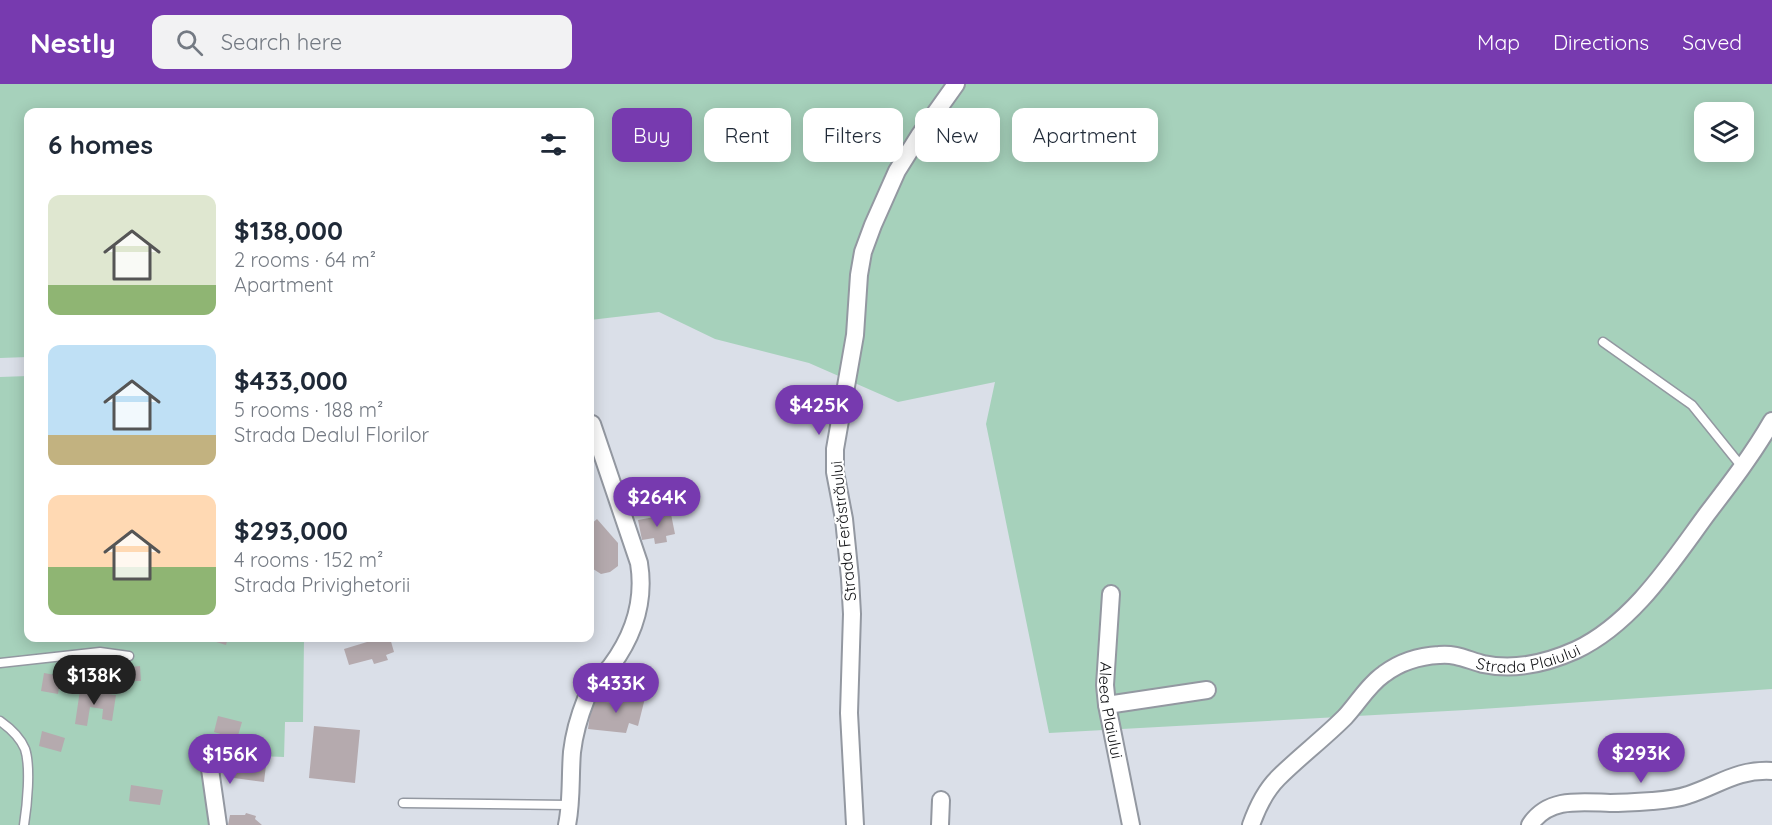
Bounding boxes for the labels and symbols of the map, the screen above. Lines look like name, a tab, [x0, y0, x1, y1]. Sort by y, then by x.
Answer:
pin: $425K	[777, 385, 861, 436]
street label: Strada Ferăstrăului	[826, 460, 860, 602]
pin: $264K	[615, 477, 699, 528]
street label: Strada Plaiului	[1474, 640, 1583, 677]
pin: $138K	[52, 655, 136, 706]
street label: Aleea Plaiului	[1095, 661, 1128, 760]
pin: $433K	[574, 663, 658, 714]
pin: $293K	[1599, 733, 1683, 784]
pin: $156K	[188, 734, 272, 785]

